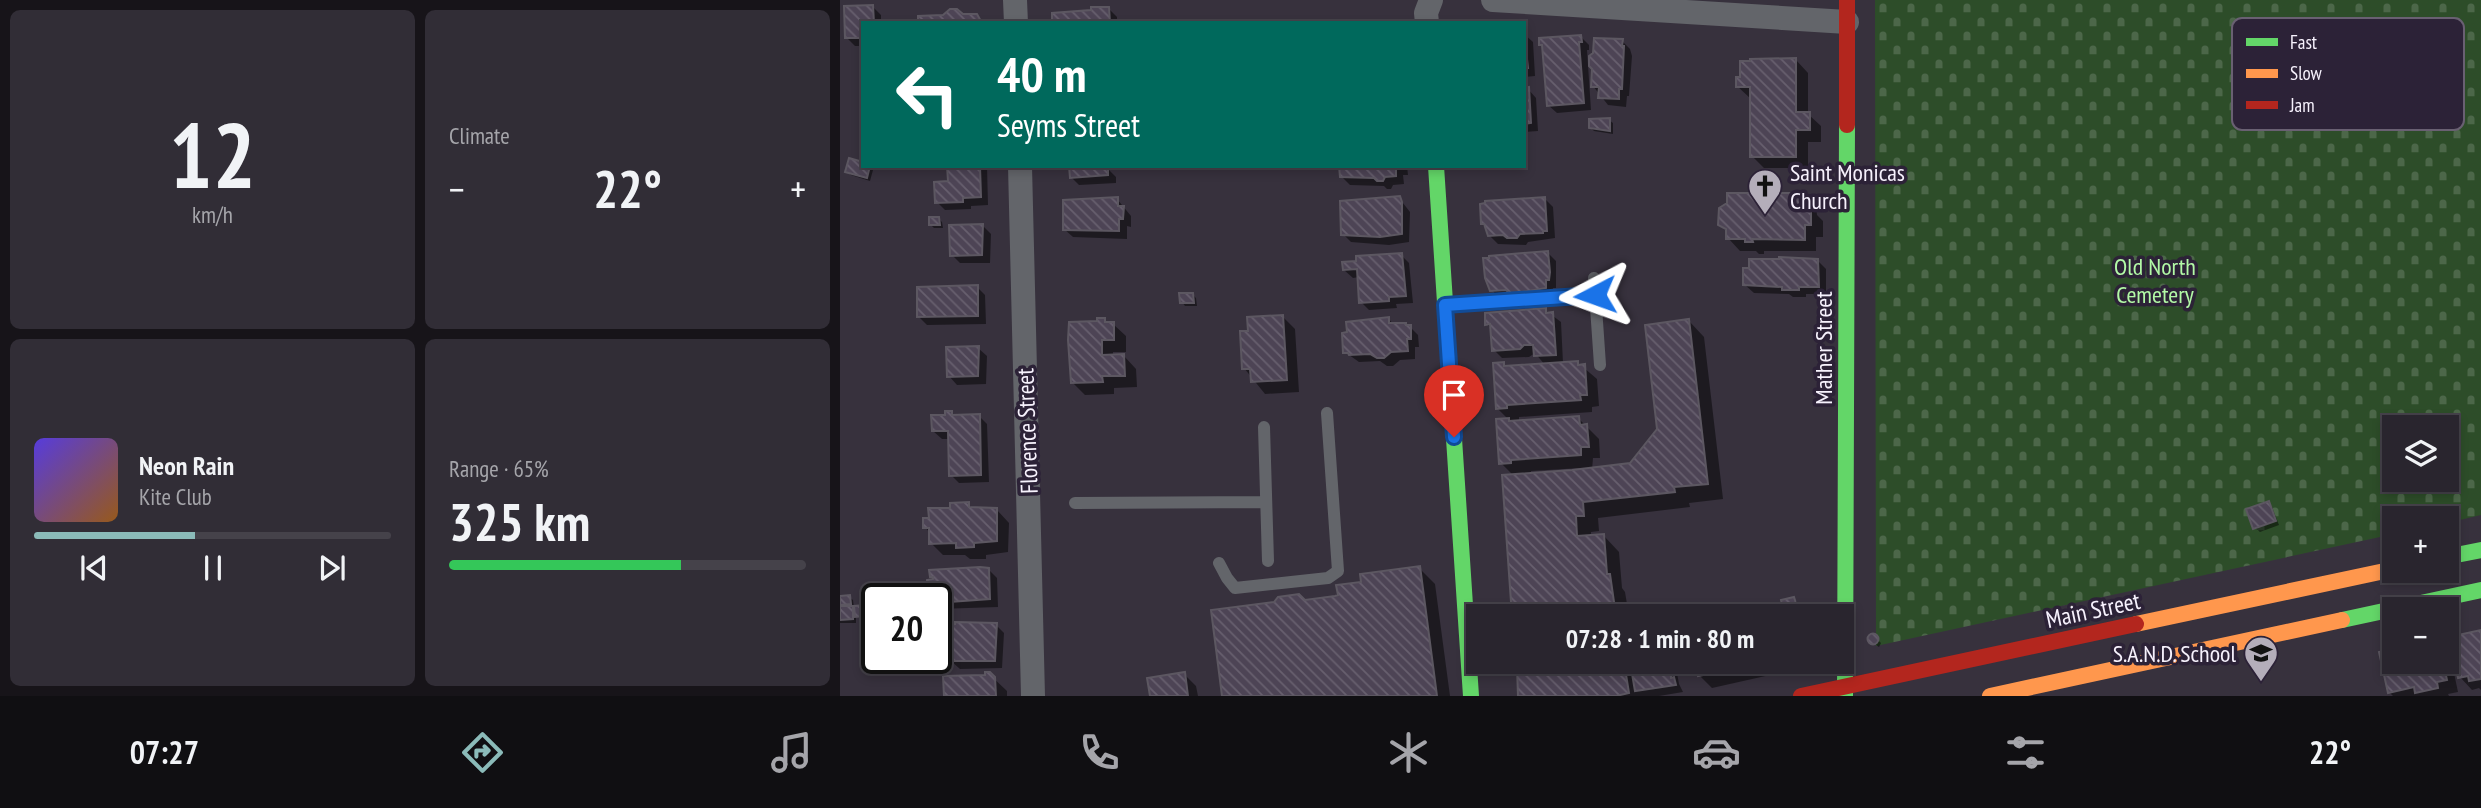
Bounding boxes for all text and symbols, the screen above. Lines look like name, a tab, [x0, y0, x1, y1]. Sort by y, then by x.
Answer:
legend	[2232, 18, 2464, 130]
text: Fast	[2290, 30, 2318, 54]
text: 40 m	[997, 42, 1086, 106]
icon: left	[882, 49, 973, 140]
text: Slow	[2290, 61, 2323, 85]
text: Jam	[2289, 93, 2315, 117]
text: 12	[169, 95, 256, 213]
text: Seyms Street	[997, 104, 1140, 146]
text: Climate	[449, 121, 510, 150]
text: 22°	[593, 155, 662, 222]
place label: Saint Monicas Church	[1790, 157, 1905, 216]
text: −	[449, 164, 465, 213]
text: +	[790, 164, 806, 213]
church icon: Saint Monicas Church	[1746, 167, 1784, 216]
text: km/h	[192, 200, 233, 229]
park label: Old North Cemetery	[2114, 251, 2196, 310]
position arrow	[1558, 258, 1632, 332]
street label: Mather Street	[1808, 291, 1839, 405]
pin	[1424, 365, 1484, 437]
street label: Florence Street	[1009, 367, 1045, 494]
icon: arrive	[1435, 376, 1473, 414]
map controls	[2382, 415, 2459, 674]
button: layers	[2382, 415, 2459, 492]
text: Neon Rain	[139, 449, 234, 482]
text: Range · 65%	[449, 454, 549, 483]
text: Kite Club	[139, 482, 212, 511]
text: 325 km	[449, 488, 590, 555]
button: +	[2382, 506, 2459, 583]
icon: previous	[75, 549, 113, 587]
icon: pause	[194, 549, 232, 587]
icon: next	[313, 549, 351, 587]
speed limit sign: 20	[861, 583, 952, 674]
street label: Main Street	[2043, 585, 2143, 635]
button: −	[2382, 597, 2459, 674]
text: 07:28 · 1 min · 80 m	[1566, 622, 1754, 655]
school or university icon: S.A.N.D. School	[2242, 634, 2280, 683]
place label: S.A.N.D. School	[2113, 638, 2236, 669]
icon: directions	[458, 728, 507, 777]
icon: music	[767, 728, 816, 777]
icon: phone	[1075, 728, 1124, 777]
icon: climate	[1384, 728, 1433, 777]
icon: car	[1692, 728, 1741, 777]
icon: filters	[2001, 728, 2050, 777]
text: 07:27	[130, 731, 199, 773]
text: 22°	[2309, 731, 2351, 773]

